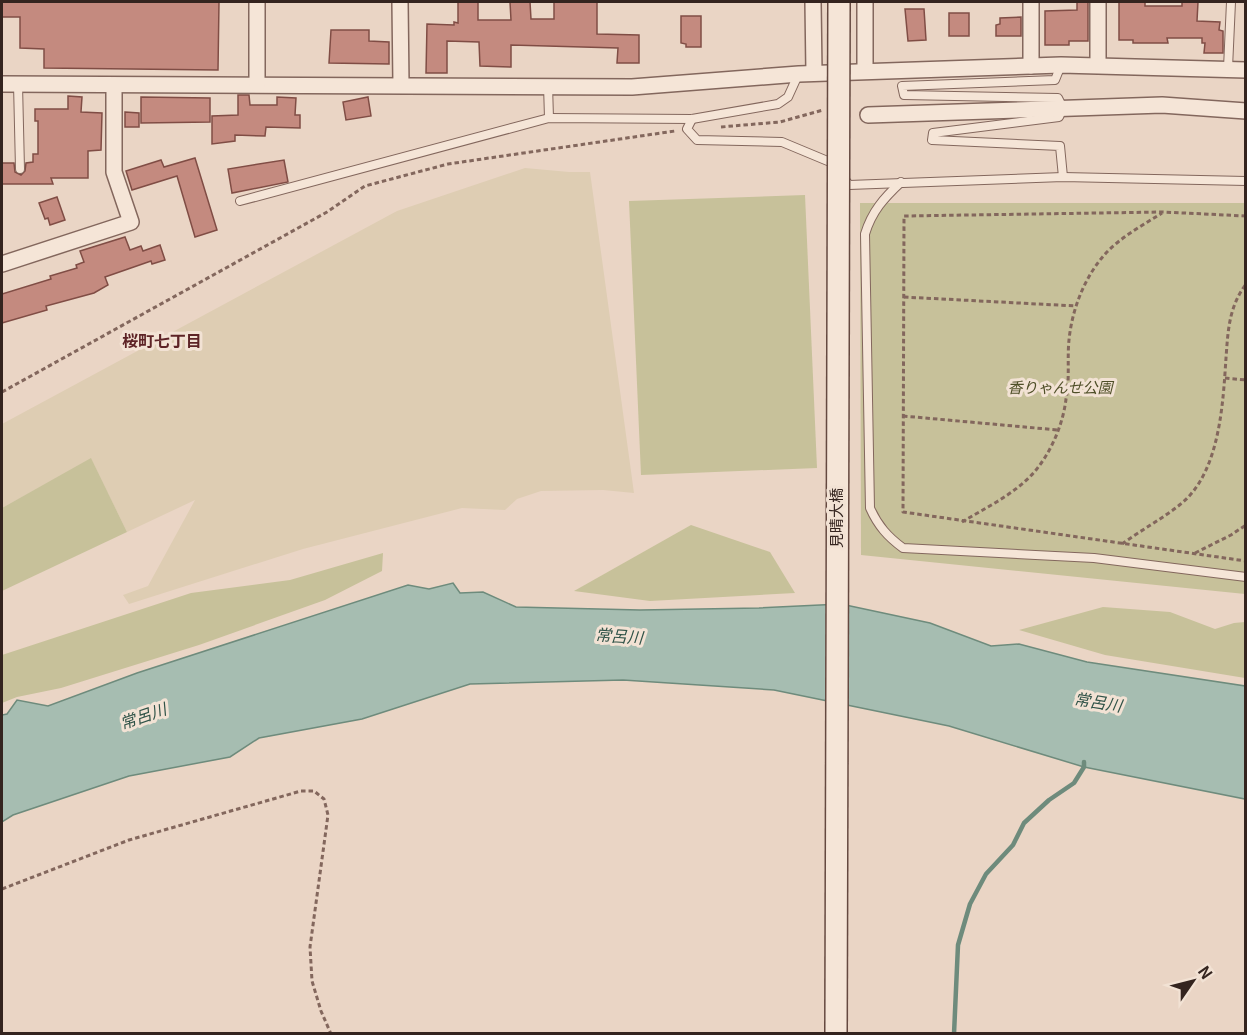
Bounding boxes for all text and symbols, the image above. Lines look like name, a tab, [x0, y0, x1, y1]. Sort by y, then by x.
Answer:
district label: 桜町七丁目	[122, 328, 202, 352]
park label: 香りゃんせ公園	[1007, 376, 1114, 397]
street label: 見晴大橋	[825, 488, 846, 548]
water label: 常呂川	[594, 621, 646, 649]
water label: 常呂川	[1073, 685, 1126, 717]
water label: 常呂川	[116, 695, 171, 734]
north arrow	[1163, 951, 1223, 1011]
text: N	[1193, 960, 1219, 984]

